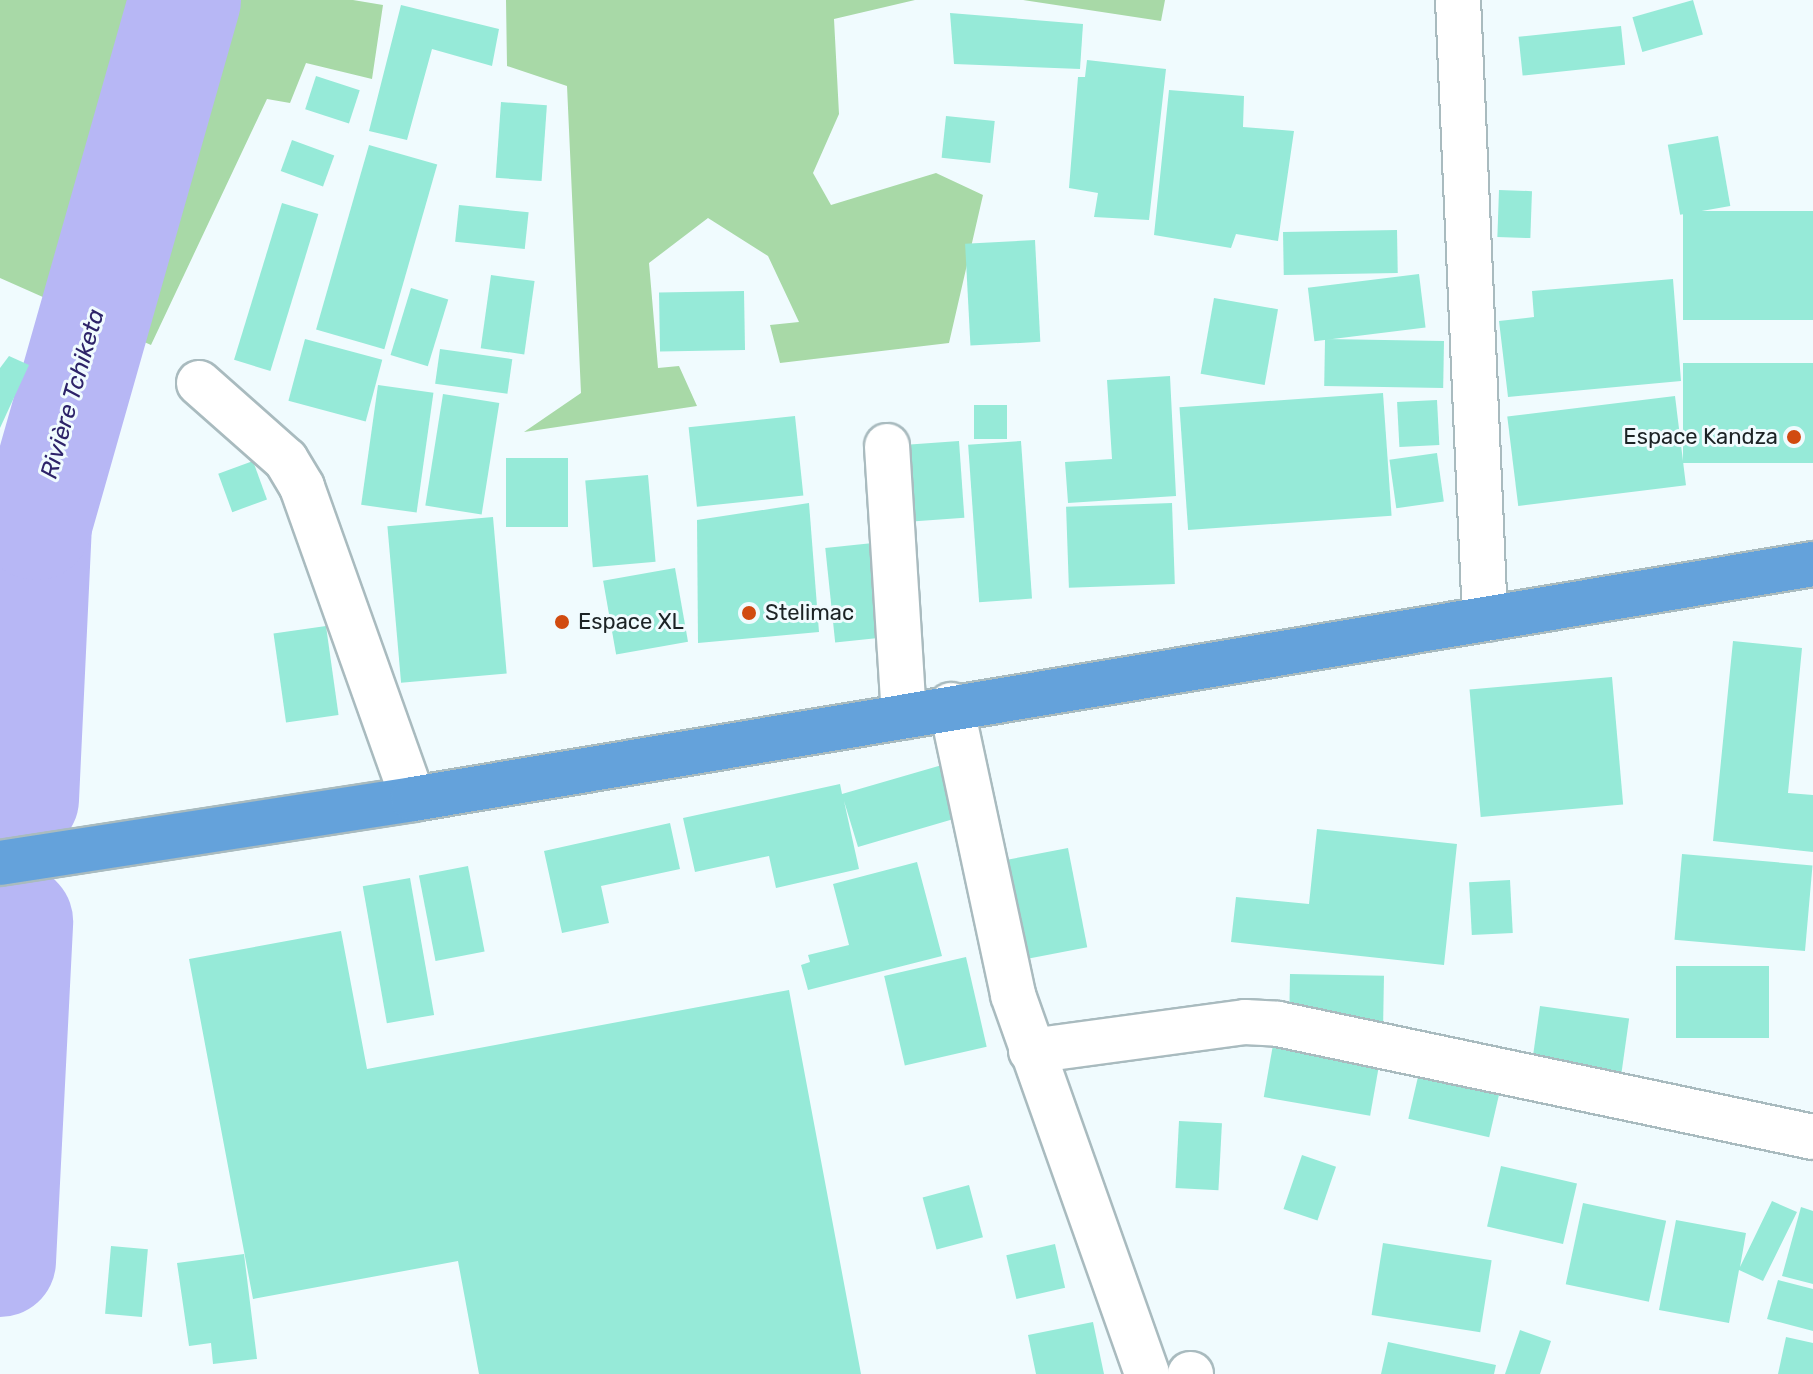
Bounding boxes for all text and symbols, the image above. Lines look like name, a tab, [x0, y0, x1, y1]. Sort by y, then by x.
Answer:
water label: Rivière Tchiketa	[35, 305, 111, 483]
place label: Espace Kandza	[1623, 424, 1778, 450]
marker: Espace Kandza	[1785, 428, 1803, 446]
place label: Stelimac	[765, 600, 854, 626]
marker: Stelimac	[740, 604, 758, 622]
place label: Espace XL	[578, 609, 684, 635]
marker: Espace XL	[553, 613, 571, 631]

